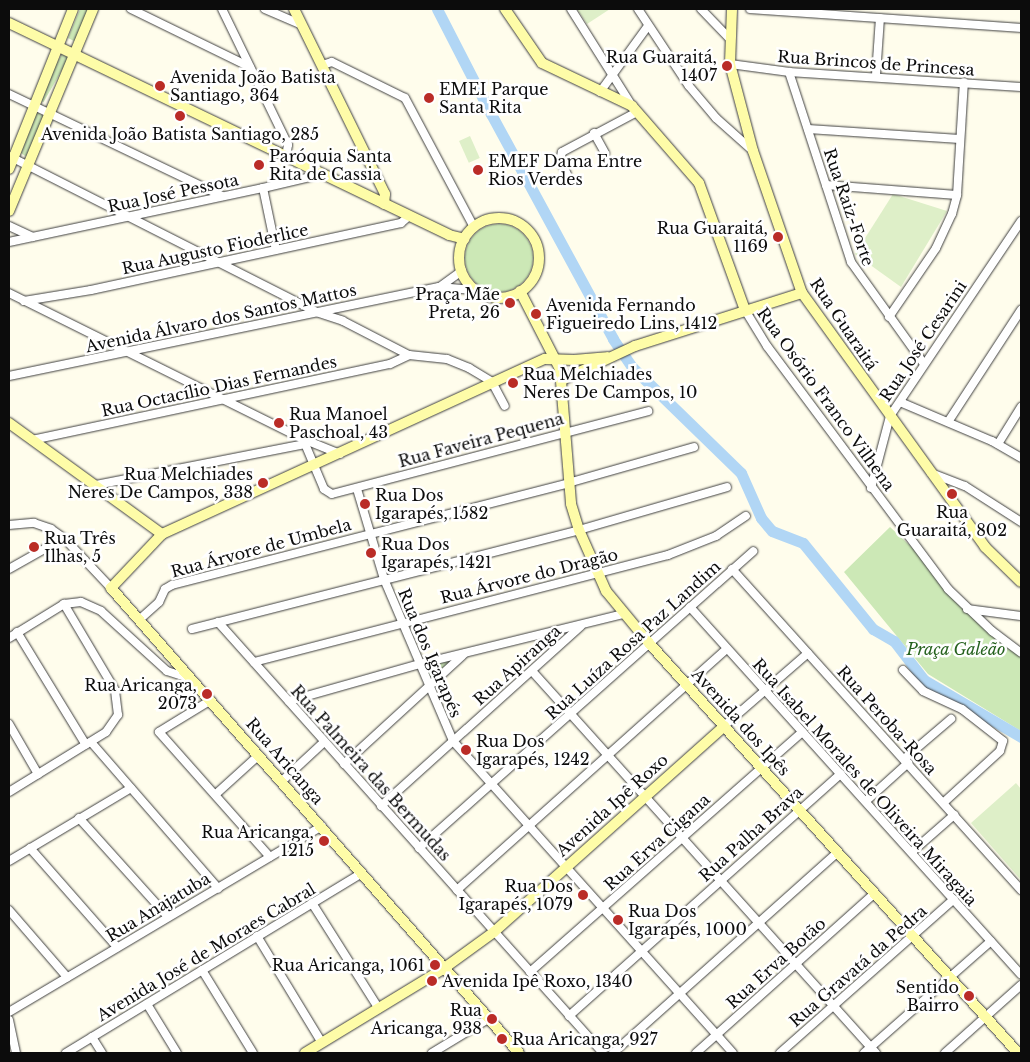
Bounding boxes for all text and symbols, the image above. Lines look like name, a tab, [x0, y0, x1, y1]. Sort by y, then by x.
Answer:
place label: Rua Guaraitá, 1407	[605, 47, 717, 85]
street label: Rua Brincos de Princesa	[777, 47, 975, 79]
marker: Rua Guaraitá, 1407	[721, 60, 733, 72]
place label: Avenida João Batista Santiago, 364	[170, 67, 336, 105]
place label: EMEI Parque Santa Rita	[439, 79, 548, 117]
marker: Avenida João Batista Santiago, 364	[154, 80, 166, 92]
marker: EMEI Parque Santa Rita	[423, 92, 435, 104]
marker: Avenida João Batista Santiago, 285	[174, 110, 186, 122]
place label: Avenida João Batista Santiago, 285	[41, 124, 319, 144]
place label: Paróquia Santa Rita de Cassia	[269, 146, 392, 184]
street label: Rua Raiz-Forte	[820, 146, 878, 268]
place label: EMEF Dama Entre Rios Verdes	[488, 151, 643, 189]
marker: Paróquia Santa Rita de Cassia	[253, 159, 265, 171]
marker: EMEF Dama Entre Rios Verdes	[472, 164, 484, 176]
street label: Rua José Pessota	[106, 170, 240, 216]
place label: Rua Guaraitá, 1169	[656, 218, 768, 256]
street label: Rua Augusto Fioderlice	[120, 220, 310, 278]
marker: Rua Guaraitá, 1169	[772, 231, 784, 243]
street label: Rua Guaraitá	[806, 274, 882, 374]
street label: Rua José Cesarini	[875, 277, 971, 405]
street label: Avenida Álvaro dos Santos Mattos	[84, 280, 358, 356]
place label: Praça Mãe Preta, 26	[415, 284, 500, 322]
place label: Avenida Fernando Figueiredo Lins, 1412	[546, 295, 717, 333]
marker: Praça Mãe Preta, 26	[504, 297, 516, 309]
street label: Rua Osório Franco Vilhena	[753, 303, 899, 495]
marker: Avenida Fernando Figueiredo Lins, 1412	[530, 308, 542, 320]
street label: Rua Octacílio Dias Fernandes	[99, 352, 339, 420]
place label: Rua Melchiades Neres De Campos, 10	[523, 364, 697, 402]
marker: Rua Melchiades Neres De Campos, 10	[507, 377, 519, 389]
place label: Rua Manoel Paschoal, 43	[289, 404, 388, 442]
street label: Rua Faveira Pequena	[396, 409, 566, 471]
marker: Rua Manoel Paschoal, 43	[273, 417, 285, 429]
place label: Rua Melchiades Neres De Campos, 338	[68, 464, 253, 502]
marker: Rua Melchiades Neres De Campos, 338	[257, 477, 269, 489]
place label: Rua Dos Igarapés, 1582	[375, 485, 488, 523]
marker: Rua Guaraitá, 802	[946, 488, 958, 500]
marker: Rua Dos Igarapés, 1582	[359, 498, 371, 510]
place label: Rua Guaraitá, 802	[897, 502, 1007, 540]
street label: Rua Árvore de Umbela	[168, 515, 354, 581]
place label: Rua Três Ilhas, 5	[44, 528, 116, 566]
place label: Rua Dos Igarapés, 1421	[381, 534, 492, 572]
marker: Rua Três Ilhas, 5	[28, 541, 40, 553]
street label: Rua Árvore do Dragão	[438, 545, 620, 607]
marker: Rua Dos Igarapés, 1421	[365, 547, 377, 559]
street label: Rua Luíza Rosa Paz Landim	[542, 556, 724, 724]
street label: Rua dos Igarapés	[394, 586, 466, 720]
street label: Rua Apiranga	[469, 621, 565, 709]
park label: Praça Galeão	[906, 639, 1006, 659]
street label: Rua Isabel Morales de Oliveira Miragaia	[749, 654, 981, 910]
street label: Rua Peroba-Rosa	[833, 662, 941, 778]
street label: Avenida dos Ipês	[688, 664, 794, 780]
place label: Rua Aricanga, 2073	[83, 675, 197, 713]
street label: Rua Palmeira das Bermudas	[287, 681, 455, 865]
marker: Rua Aricanga, 2073	[201, 688, 213, 700]
street label: Rua Aricanga	[242, 714, 328, 808]
place label: Rua Dos Igarapés, 1242	[476, 731, 590, 769]
marker: Rua Dos Igarapés, 1242	[460, 744, 472, 756]
street label: Avenida Ipê Roxo	[552, 750, 672, 860]
street label: Rua Palha Brava	[695, 782, 807, 886]
street label: Rua Erva Cigana	[600, 789, 714, 895]
place label: Rua Aricanga, 1215	[200, 822, 314, 860]
marker: Rua Aricanga, 1215	[318, 835, 330, 847]
street label: Rua Anajatuba	[102, 868, 214, 946]
place label: Rua Dos Igarapés, 1079	[459, 876, 573, 914]
street label: Avenida José de Moraes Cabral	[93, 879, 319, 1025]
marker: Rua Dos Igarapés, 1079	[577, 889, 589, 901]
place label: Rua Dos Igarapés, 1000	[628, 901, 747, 939]
street label: Rua Gravatá da Pedra	[785, 901, 931, 1031]
street label: Rua Erva Botão	[722, 913, 830, 1013]
marker: Rua Dos Igarapés, 1000	[612, 914, 624, 926]
place label: Rua Aricanga, 1061	[271, 955, 425, 975]
marker: Rua Aricanga, 1061	[429, 959, 441, 971]
place label: Avenida Ipê Roxo, 1340	[442, 971, 633, 991]
marker: Avenida Ipê Roxo, 1340	[426, 975, 438, 987]
place label: Sentido Bairro	[896, 977, 959, 1015]
marker: Sentido Bairro	[963, 990, 975, 1002]
place label: Rua Aricanga, 938	[371, 1000, 482, 1038]
marker: Rua Aricanga, 938	[486, 1013, 498, 1025]
place label: Rua Aricanga, 927	[512, 1029, 658, 1049]
marker: Rua Aricanga, 927	[496, 1033, 508, 1045]

